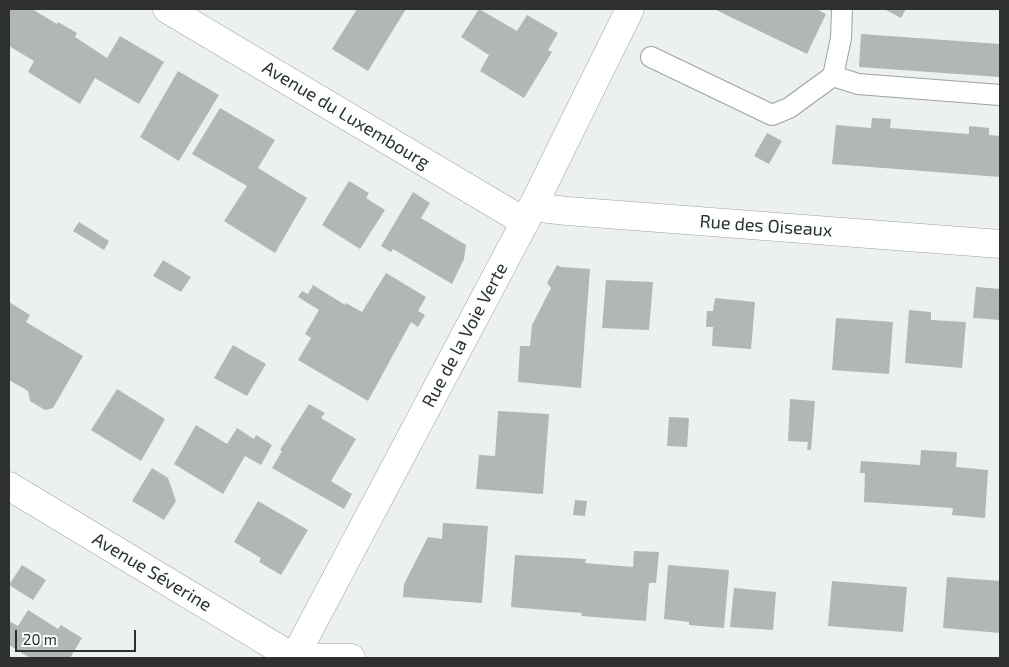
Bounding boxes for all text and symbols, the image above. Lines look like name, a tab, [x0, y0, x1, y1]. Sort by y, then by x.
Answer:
street label: Avenue du Luxembourg	[259, 57, 433, 173]
street label: Rue des Oiseaux	[699, 211, 833, 241]
street label: Rue de la Voie Verte	[418, 259, 512, 411]
street label: Avenue Séverine	[89, 528, 215, 616]
scale bar	[18, 620, 139, 652]
text: 20 m	[23, 630, 57, 648]

